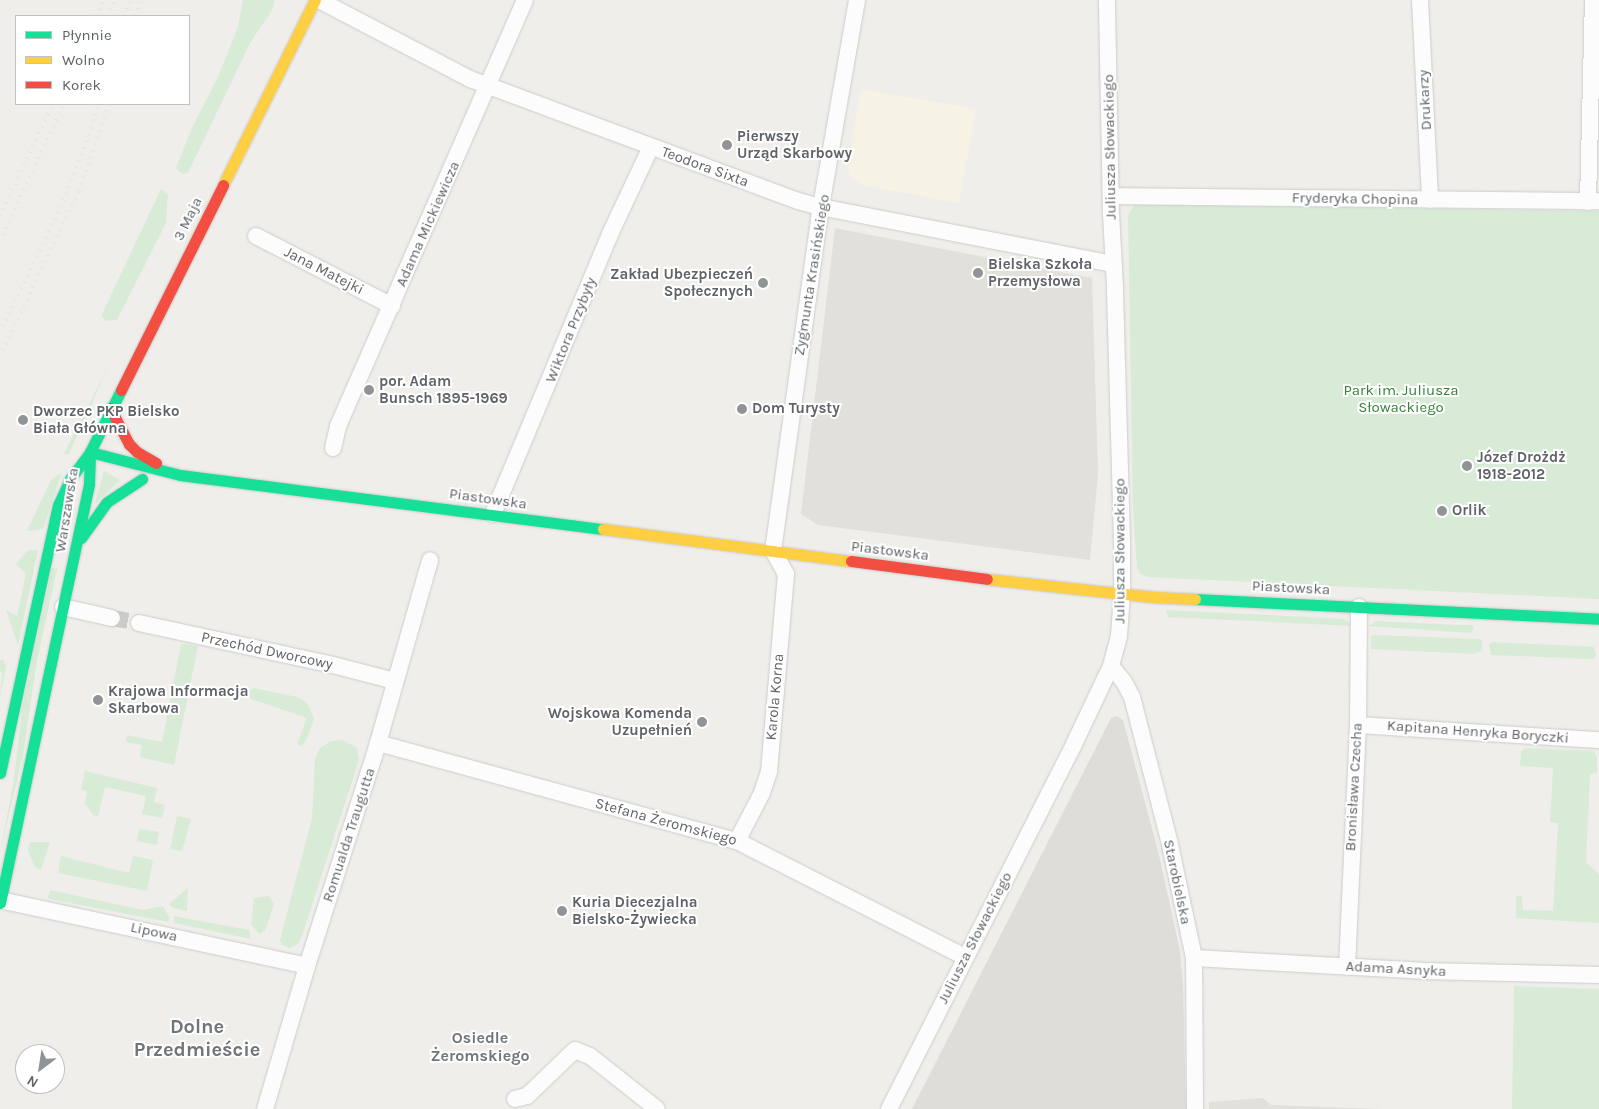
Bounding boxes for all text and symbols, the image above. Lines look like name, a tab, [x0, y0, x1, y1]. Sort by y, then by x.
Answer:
legend	[15, 15, 190, 105]
text: Płynnie	[62, 26, 112, 44]
text: Wolno	[62, 51, 105, 69]
street label: Drukarzy	[1414, 69, 1436, 131]
street label: Juliusza Słowackiego	[1100, 74, 1120, 220]
text: Korek	[62, 76, 101, 94]
place label: Pierwszy Urząd Skarbowy	[737, 127, 852, 162]
marker: Pierwszy Urząd Skarbowy	[721, 139, 733, 151]
street label: Teodora Sixta	[659, 143, 751, 191]
street label: Adama Mickiewicza	[392, 158, 464, 290]
street label: Fryderyka Chopina	[1292, 189, 1418, 209]
street label: Zygmunta Krasińskiego	[790, 193, 834, 357]
street label: 3 Maja	[170, 194, 206, 244]
street label: Jana Matejki	[281, 243, 367, 299]
place label: Bielska Szkoła Przemysłowa	[988, 255, 1092, 290]
place label: Zakład Ubezpieczeń Społecznych	[610, 265, 753, 300]
marker: Bielska Szkoła Przemysłowa	[972, 267, 984, 279]
street label: Wiktora Przybyły	[542, 275, 600, 385]
marker: Zakład Ubezpieczeń Społecznych	[757, 277, 769, 289]
place label: por. Adam Bunsch 1895-1969	[379, 372, 508, 407]
park label: Park im. Juliusza Słowackiego	[1344, 381, 1458, 416]
marker: por. Adam Bunsch 1895-1969	[363, 384, 375, 396]
place label: Dom Turysty	[752, 400, 840, 418]
place label: Dworzec PKP Bielsko Biała Główna	[33, 402, 180, 437]
marker: Dom Turysty	[736, 403, 748, 415]
marker: Dworzec PKP Bielsko Biała Główna	[17, 414, 29, 426]
place label: Józef Drożdż 1918-2012	[1477, 448, 1566, 483]
marker: Józef Drożdż 1918-2012	[1461, 460, 1473, 472]
street label: Warszawska	[51, 466, 83, 554]
street label: Juliusza Słowackiego	[1111, 478, 1129, 624]
street label: Piastowska	[448, 485, 528, 513]
place label: Orlik	[1452, 502, 1486, 520]
marker: Orlik	[1436, 505, 1448, 517]
street label: Piastowska	[850, 537, 930, 565]
street label: Piastowska	[1251, 577, 1331, 599]
street label: Przechód Dworcowy	[200, 628, 334, 674]
street label: Karola Korna	[762, 653, 788, 741]
place label: Krajowa Informacja Skarbowa	[108, 682, 248, 717]
marker: Krajowa Informacja Skarbowa	[92, 694, 104, 706]
place label: Wojskowa Komenda Uzupełnień	[548, 704, 692, 739]
marker: Wojskowa Komenda Uzupełnień	[696, 716, 708, 728]
street label: Kapitana Henryka Boryczki	[1386, 717, 1570, 747]
street label: Bronisława Czecha	[1342, 722, 1366, 852]
street label: Romualda Traugutta	[319, 766, 379, 904]
street label: Stefana Żeromskiego	[593, 794, 739, 850]
street label: Starobielska	[1159, 838, 1195, 926]
street label: Juliusza Słowackiego	[934, 869, 1016, 1007]
place label: Kuria Diecezjalna Bielsko-Żywiecka	[572, 893, 698, 928]
marker: Kuria Diecezjalna Bielsko-Żywiecka	[556, 905, 568, 917]
street label: Lipowa	[129, 918, 179, 946]
street label: Adama Asnyka	[1345, 957, 1447, 981]
district label: Dolne Przedmieście	[134, 1014, 260, 1061]
district label: Osiedle Żeromskiego	[430, 1028, 530, 1066]
north arrow	[15, 1044, 65, 1094]
text: N	[24, 1072, 41, 1091]

